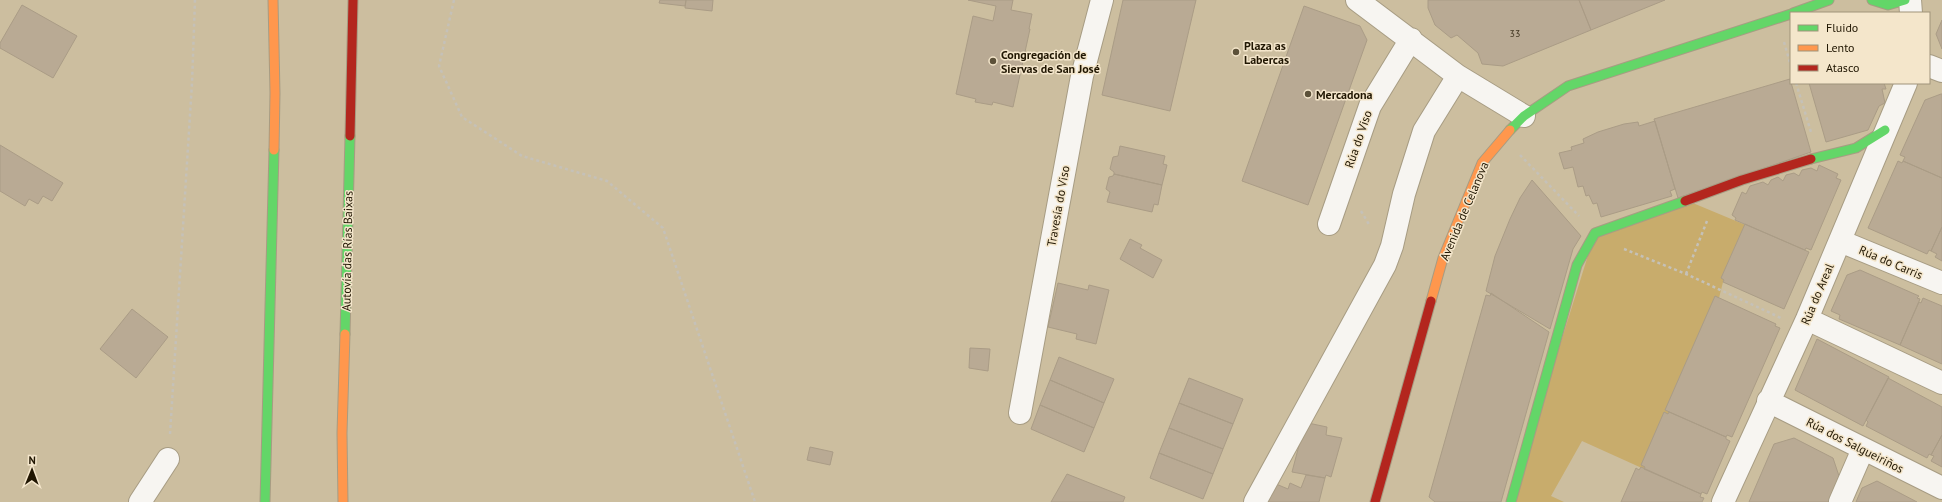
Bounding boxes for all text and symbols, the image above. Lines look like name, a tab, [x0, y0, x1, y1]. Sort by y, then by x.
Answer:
legend	[1790, 12, 1930, 84]
text: Fluido	[1826, 20, 1858, 35]
house number: 33	[1510, 27, 1520, 40]
place label: Plaza as Labercas	[1244, 38, 1289, 67]
text: Lento	[1826, 40, 1855, 55]
place label: Congregación de Siervas de San José	[1001, 47, 1100, 76]
marker: Plaza as Labercas	[1231, 47, 1241, 57]
marker: Congregación de Siervas de San José	[988, 56, 998, 66]
text: Atasco	[1826, 60, 1859, 75]
place label: Mercadona	[1316, 87, 1373, 102]
marker: Mercadona	[1303, 89, 1313, 99]
street label: Rúa do Viso	[1341, 108, 1375, 170]
street label: Avenida de Celanova	[1436, 159, 1492, 263]
street label: Travesía do Viso	[1044, 164, 1072, 248]
street label: Autovía das Rías Baixas	[338, 191, 356, 311]
street label: Rúa do Carris	[1857, 242, 1925, 282]
street label: Rúa do Areal	[1797, 261, 1837, 327]
street label: Rúa dos Salgueiriños	[1804, 414, 1906, 476]
north arrow	[12, 450, 52, 490]
text: N	[28, 453, 36, 467]

